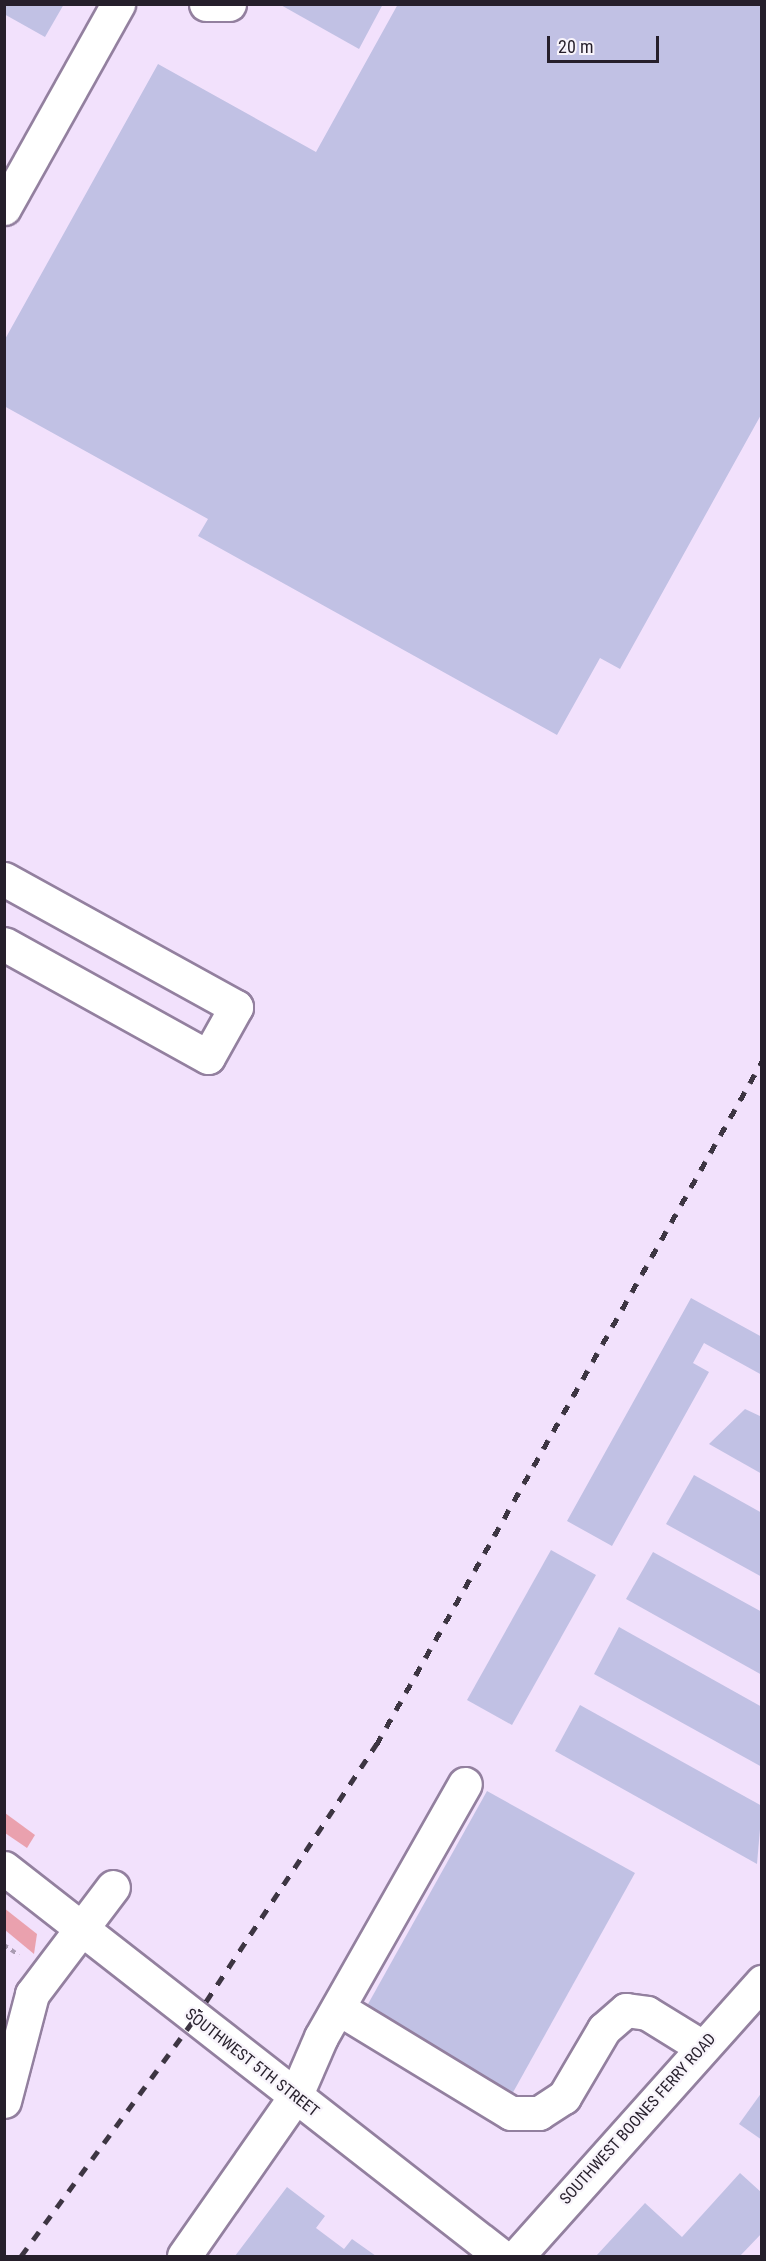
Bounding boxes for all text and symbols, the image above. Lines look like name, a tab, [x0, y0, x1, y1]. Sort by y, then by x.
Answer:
scale bar	[550, 24, 662, 62]
text: 20 m	[558, 36, 593, 57]
street label: SOUTHWEST 5TH STREET	[181, 2005, 323, 2121]
street label: SOUTHWEST BOONES FERRY ROAD	[556, 2029, 720, 2209]

